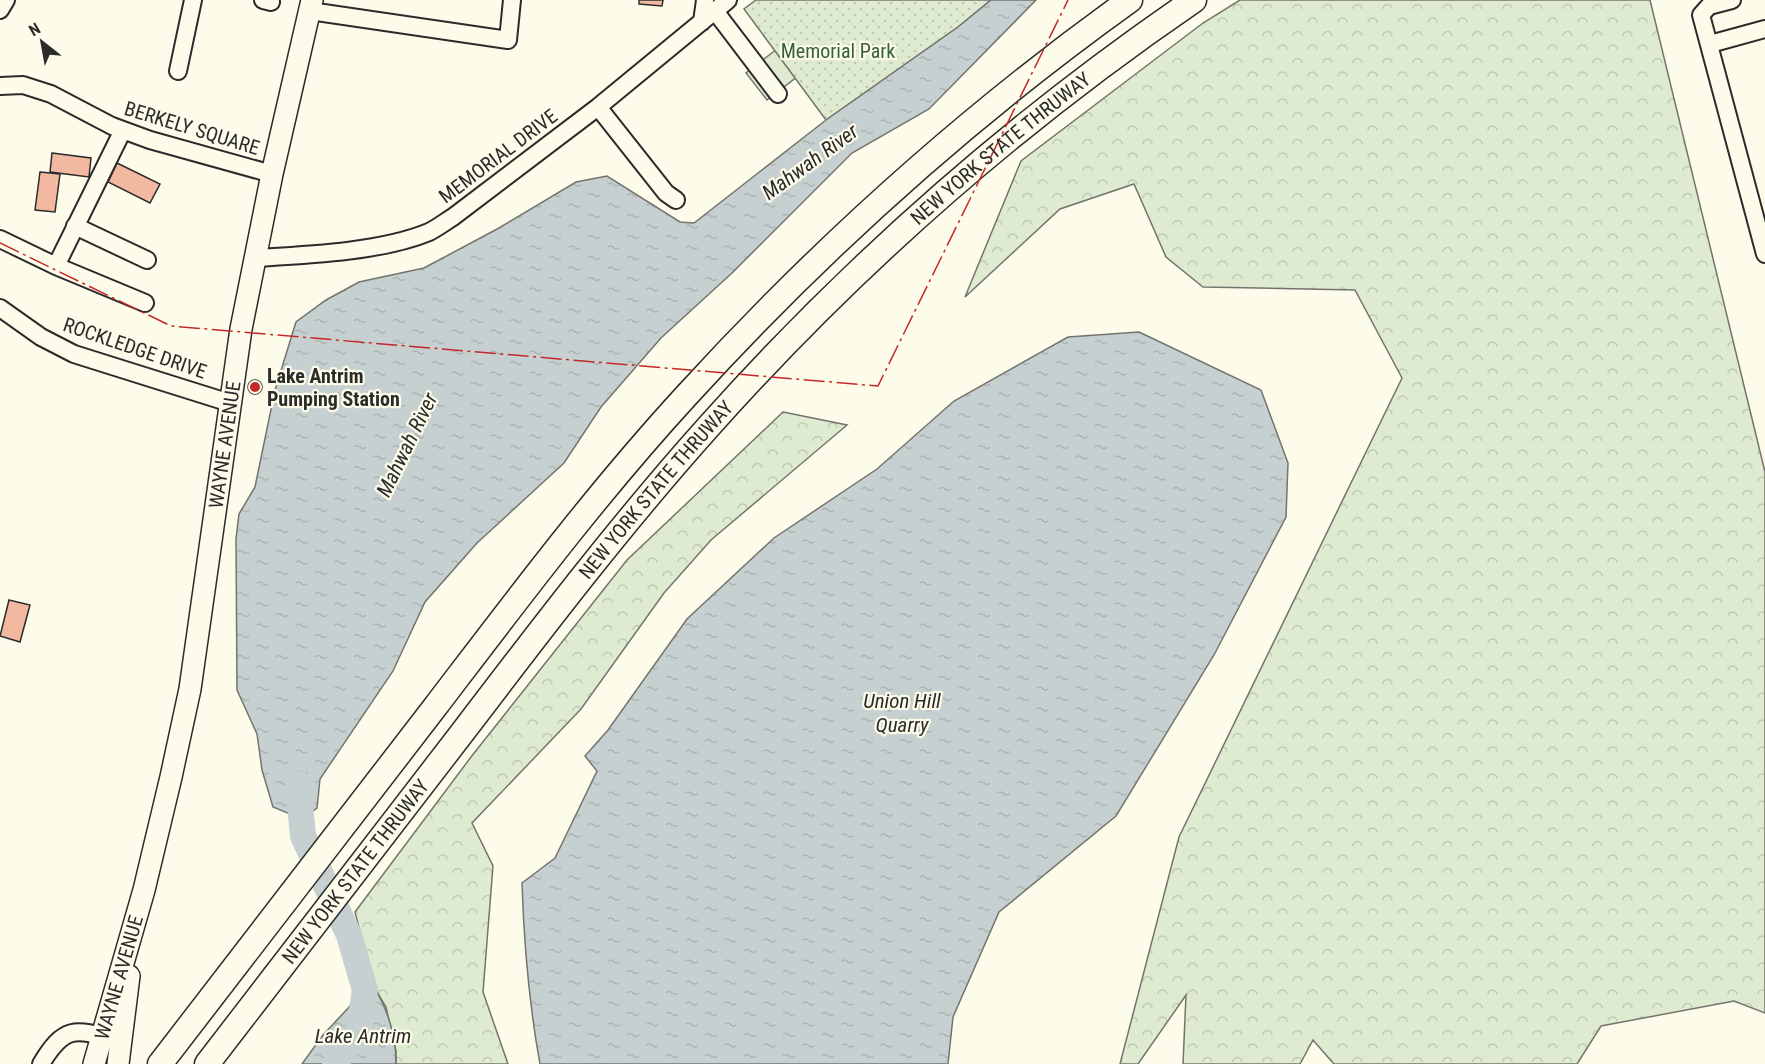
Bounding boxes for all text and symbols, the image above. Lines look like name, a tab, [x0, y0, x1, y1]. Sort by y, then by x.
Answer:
north arrow	[12, 12, 72, 72]
text: N	[25, 19, 44, 40]
park label: Memorial Park	[781, 39, 895, 63]
street label: NEW YORK STATE THRUWAY	[906, 67, 1095, 230]
street label: BERKELY SQUARE	[122, 96, 263, 160]
street label: MEMORIAL DRIVE	[434, 104, 562, 208]
water label: Mahwah River	[757, 119, 863, 205]
street label: ROCKLEDGE DRIVE	[60, 312, 210, 384]
place label: Lake Antrim Pumping Station	[267, 364, 400, 411]
street label: WAYNE AVENUE	[204, 379, 246, 510]
marker: Lake Antrim Pumping Station	[248, 380, 262, 394]
water label: Mahwah River	[372, 389, 443, 501]
street label: NEW YORK STATE THRUWAY	[574, 395, 738, 584]
water label: Union Hill Quarry	[863, 689, 941, 737]
street label: NEW YORK STATE THRUWAY	[277, 774, 434, 968]
street label: WAYNE AVENUE	[90, 912, 148, 1042]
water label: Lake Antrim	[315, 1024, 411, 1048]

